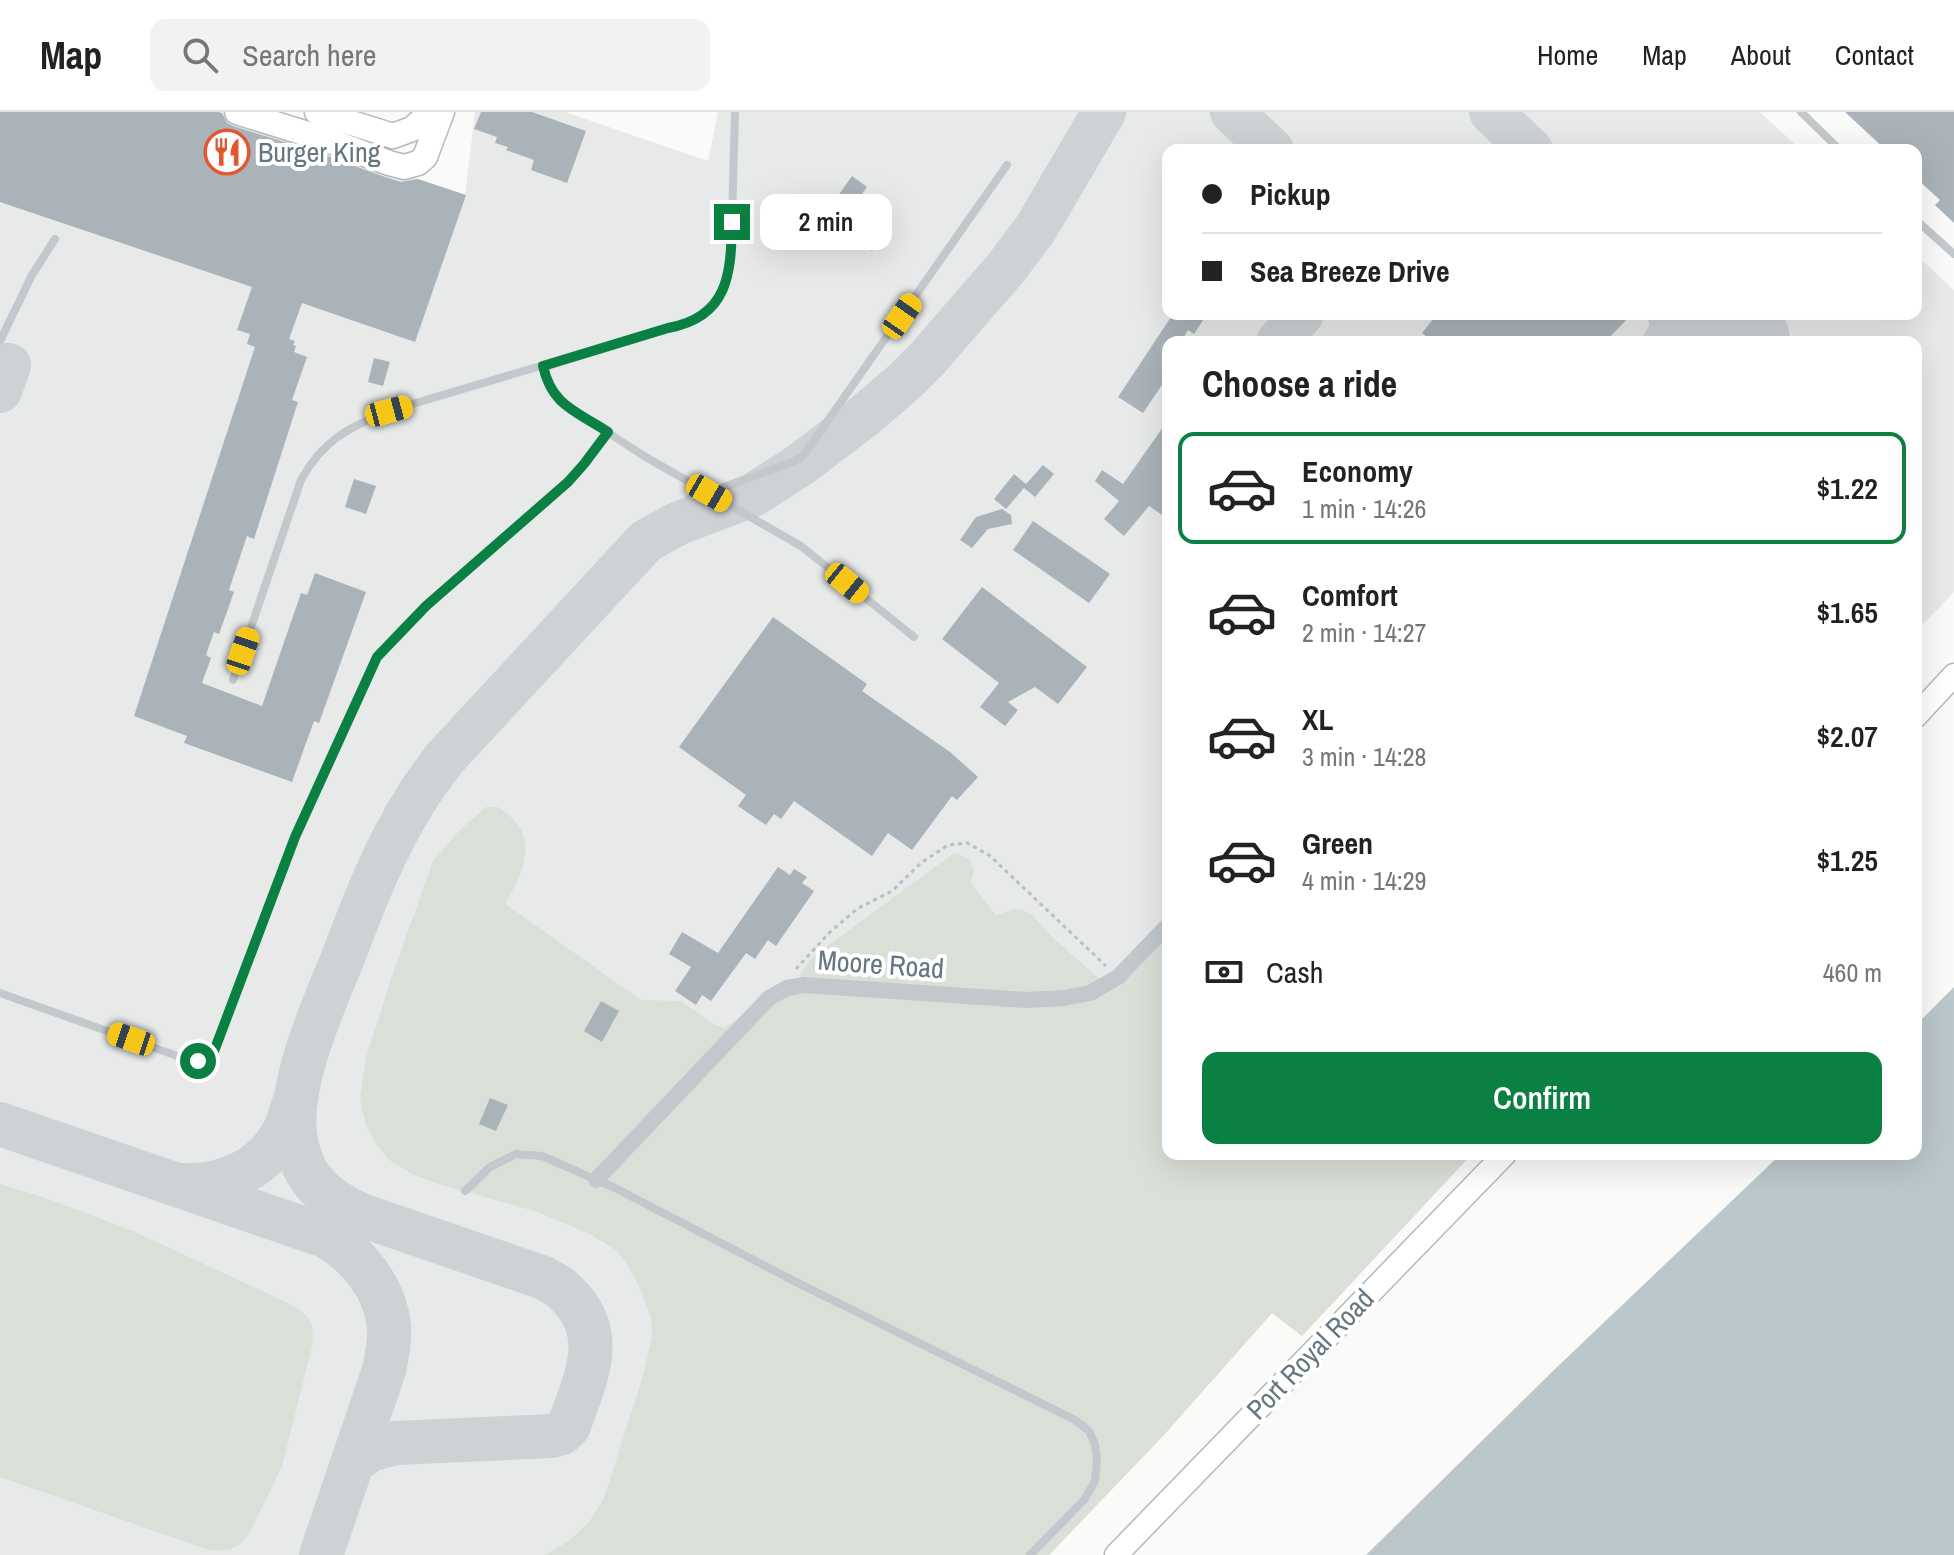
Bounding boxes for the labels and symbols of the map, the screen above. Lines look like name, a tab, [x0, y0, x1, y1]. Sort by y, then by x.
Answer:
restaurant icon: Burger King	[203, 128, 251, 176]
place label: Burger King	[258, 133, 381, 171]
callout: 2 min	[760, 194, 892, 250]
route end	[714, 204, 750, 240]
car	[878, 289, 926, 343]
car	[363, 393, 415, 429]
car	[682, 471, 736, 515]
car	[821, 559, 873, 607]
car	[224, 624, 262, 678]
street label: Moore Road	[817, 941, 945, 987]
car	[104, 1020, 158, 1058]
route start	[180, 1043, 216, 1079]
street label: Port Royal Road	[1238, 1280, 1382, 1428]

